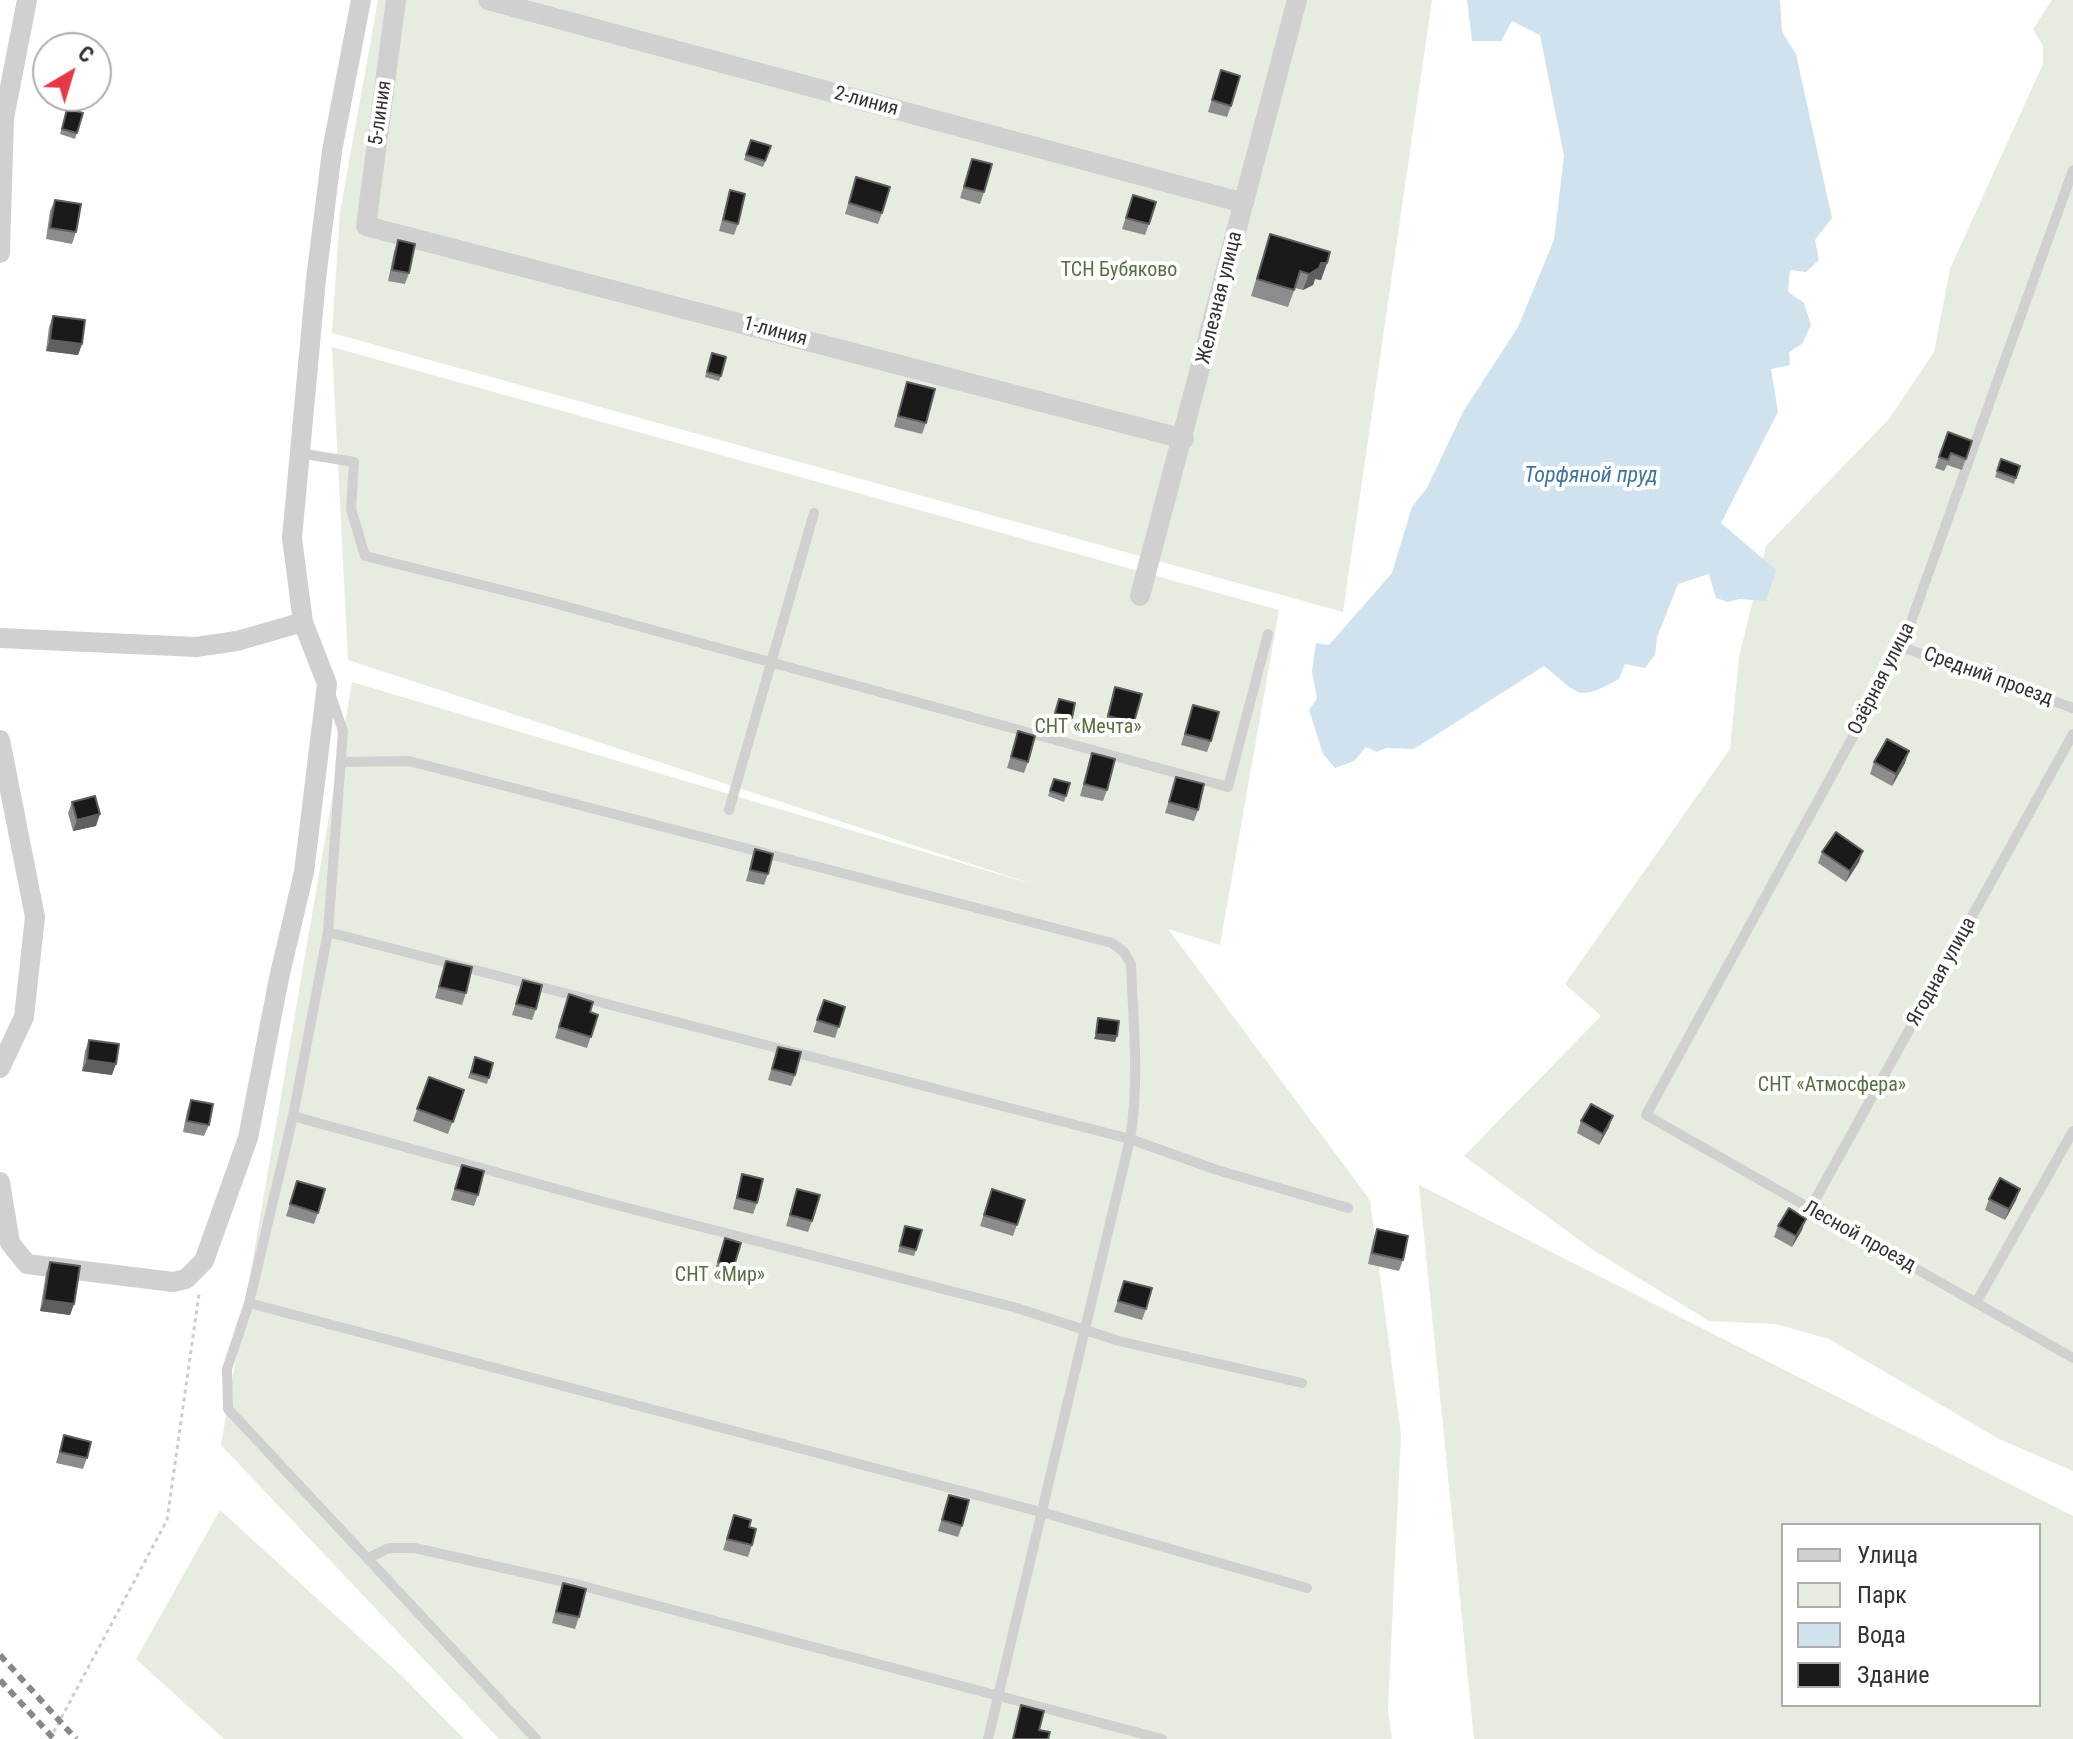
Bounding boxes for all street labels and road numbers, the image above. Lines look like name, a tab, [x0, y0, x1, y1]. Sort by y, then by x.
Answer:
street label: 5-линия	[365, 79, 397, 147]
street label: 2-линия	[831, 82, 901, 122]
street label: Железная улица	[1192, 229, 1248, 367]
street label: 1-линия	[740, 312, 810, 352]
street label: Озёрная улица	[1843, 619, 1921, 739]
street label: Средний проезд	[1920, 643, 2056, 711]
street label: Ягодная улица	[1902, 913, 1982, 1031]
street label: Лесной проезд	[1799, 1196, 1919, 1278]

